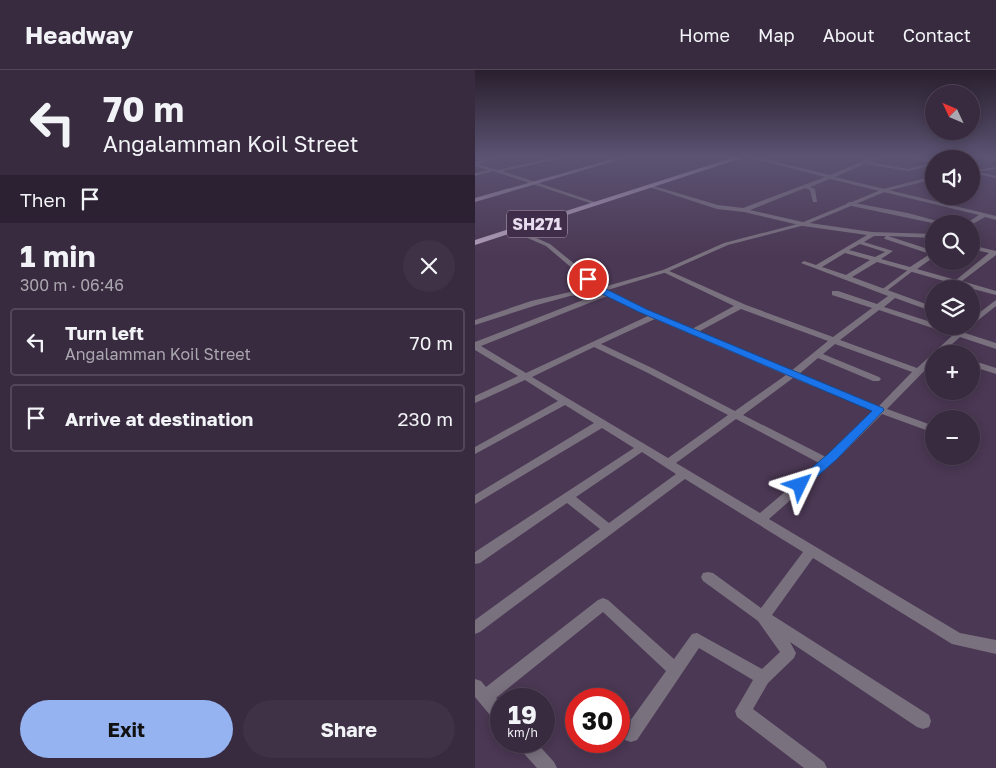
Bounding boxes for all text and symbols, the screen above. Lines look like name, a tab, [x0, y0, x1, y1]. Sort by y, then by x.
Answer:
text: Headway	[25, 20, 133, 49]
text: Home	[679, 24, 730, 46]
text: Map	[758, 24, 795, 46]
text: About	[823, 24, 875, 46]
text: Contact	[903, 24, 971, 46]
north arrow	[925, 85, 980, 140]
map controls	[925, 85, 980, 465]
text: 70 m	[103, 88, 184, 130]
icon: left	[20, 90, 85, 155]
text: Angalamman Koil Street	[103, 130, 359, 157]
button: sound	[925, 150, 980, 205]
icon: arrive	[76, 185, 104, 213]
text: Then	[20, 188, 66, 211]
road number: SH271	[507, 210, 567, 238]
button: search	[925, 215, 980, 270]
text: 1 min	[20, 238, 96, 274]
button: close	[403, 240, 455, 292]
pin	[567, 258, 609, 300]
icon: arrive	[574, 265, 602, 293]
text: 300 m · 06:46	[20, 275, 124, 295]
button: layers	[925, 280, 980, 335]
text: Turn left	[65, 321, 144, 344]
icon: left	[22, 328, 50, 356]
text: 70 m	[410, 331, 453, 354]
text: Angalamman Koil Street	[65, 344, 251, 364]
button: +	[925, 345, 980, 400]
icon: arrive	[22, 404, 50, 432]
text: Arrive at destination	[65, 407, 253, 430]
text: 230 m	[398, 407, 453, 430]
button: −	[925, 410, 980, 465]
position arrow	[773, 458, 825, 510]
speed limit sign: 30	[565, 688, 630, 753]
text: 19	[508, 699, 537, 730]
button: Exit	[20, 700, 233, 758]
button: Share	[243, 700, 455, 758]
text: km/h	[507, 725, 538, 740]

